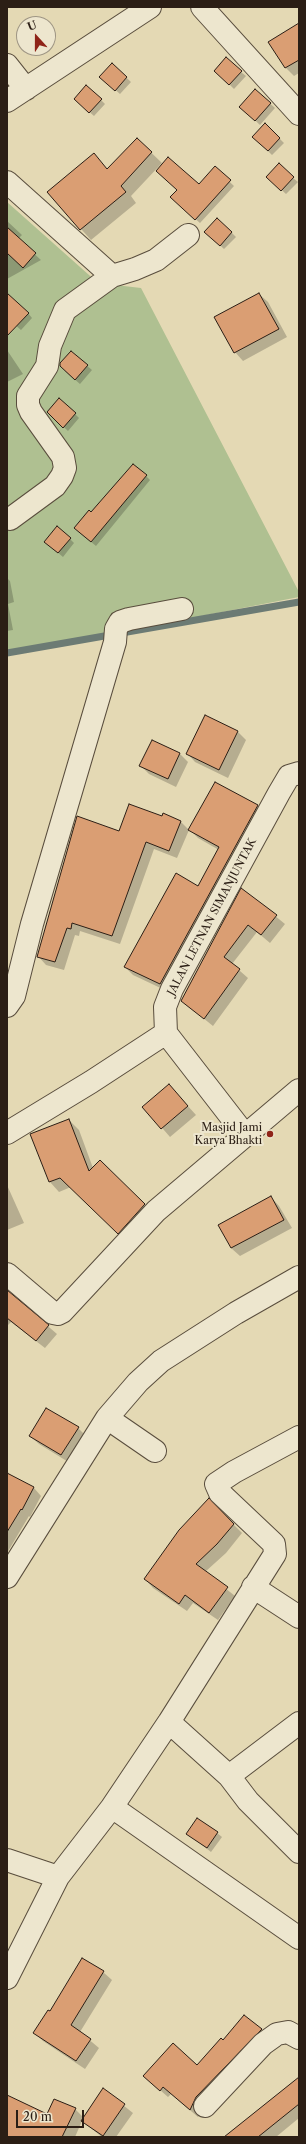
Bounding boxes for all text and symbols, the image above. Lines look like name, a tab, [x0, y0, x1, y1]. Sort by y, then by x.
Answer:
north arrow	[16, 16, 56, 56]
text: U	[25, 18, 39, 34]
street label: JALAN LETNAN SIMANJUNTAK	[165, 836, 259, 998]
place label: Masjid Jami Karya Bhakti	[195, 1121, 262, 1147]
marker: Masjid Jami Karya Bhakti	[265, 1129, 275, 1139]
scale bar	[18, 2102, 86, 2128]
text: 20 m	[23, 2109, 52, 2124]

